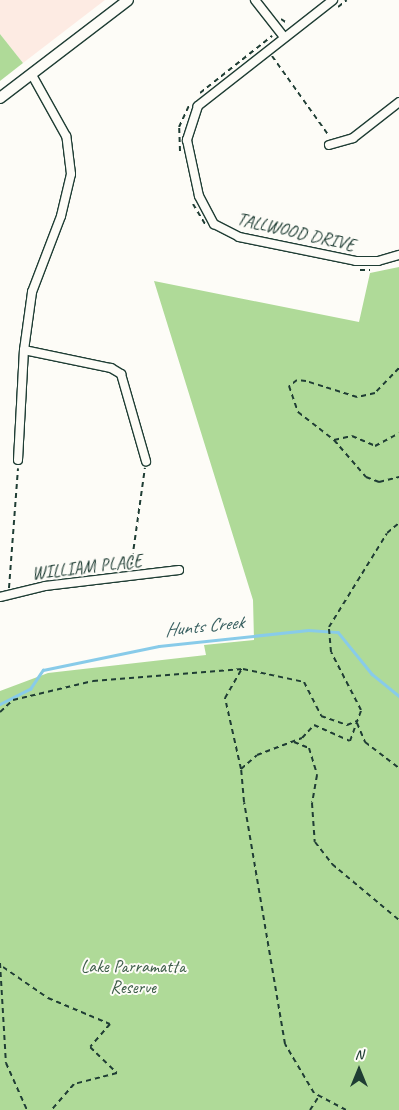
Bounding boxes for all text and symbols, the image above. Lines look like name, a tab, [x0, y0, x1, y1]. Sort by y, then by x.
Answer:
street label: TALLWOOD DRIVE	[235, 208, 357, 256]
street label: WILLIAM PLACE	[31, 550, 143, 584]
water label: Hunts Creek	[164, 612, 244, 642]
park label: Lake Parramatta Reserve	[80, 956, 186, 999]
north arrow	[334, 1045, 384, 1095]
text: N	[355, 1046, 363, 1063]

